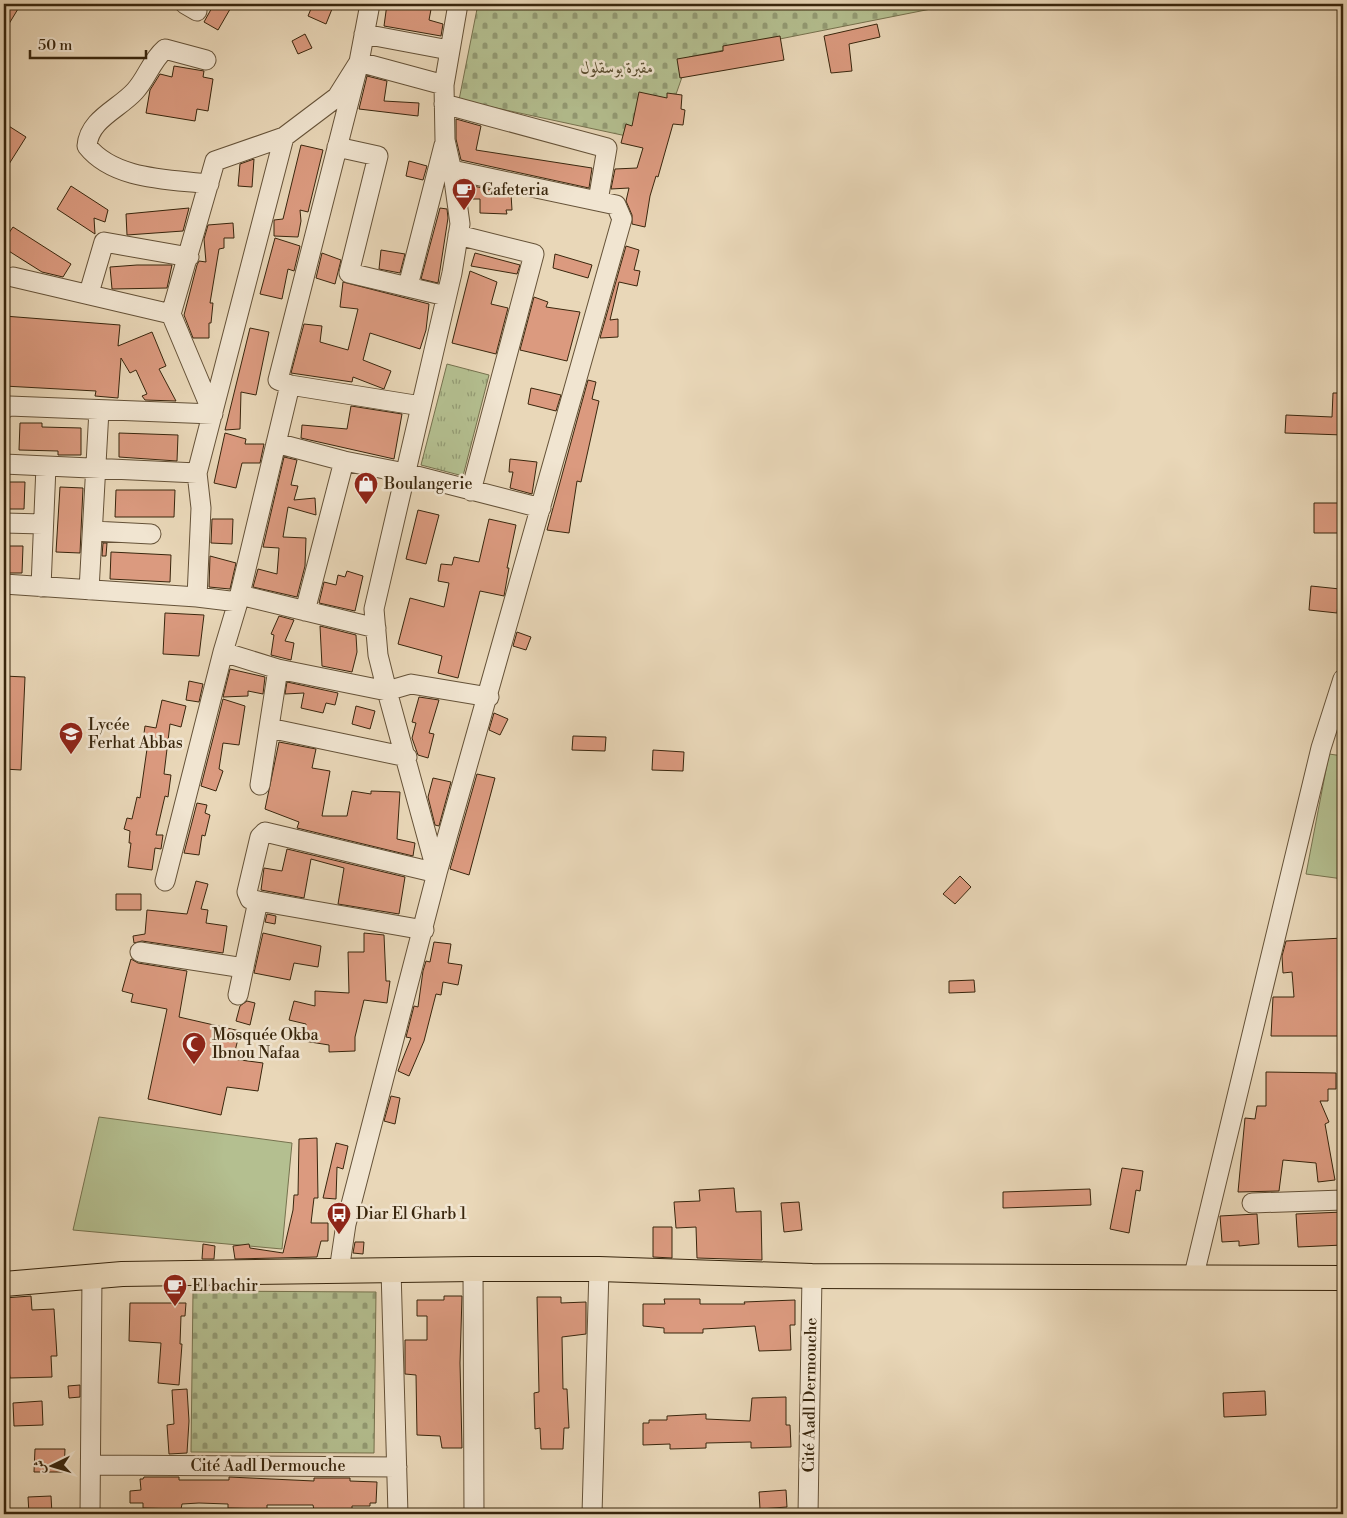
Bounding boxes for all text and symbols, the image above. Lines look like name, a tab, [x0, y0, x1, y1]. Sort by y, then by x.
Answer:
scale bar	[30, 28, 146, 60]
text: 50 m	[38, 36, 72, 55]
park label: مقبرة بوسقلول	[581, 58, 653, 78]
cafe icon: Cafeteria	[451, 177, 477, 211]
place label: Cafeteria	[482, 180, 550, 200]
shop icon: Boulangerie	[353, 471, 379, 505]
place label: Boulangerie	[383, 474, 473, 494]
place label: Lycée Ferhat Abbas	[88, 715, 183, 753]
school or university icon: Lycée Ferhat Abbas	[58, 721, 84, 755]
place label: Mosquée Okba Ibnou Nafaa	[212, 1025, 320, 1063]
mosque icon: Mosquée Okba Ibnou Nafaa	[181, 1031, 207, 1065]
bus stop icon: Diar El Gharb 1	[326, 1201, 352, 1235]
place label: Diar El Gharb 1	[356, 1204, 467, 1224]
cafe icon: El bachir	[162, 1273, 188, 1307]
place label: El bachir	[192, 1276, 258, 1296]
street label: Cité Aadl Dermouche	[799, 1317, 821, 1473]
north arrow	[28, 1440, 78, 1490]
street label: Cité Aadl Dermouche	[191, 1456, 345, 1476]
text: ش	[30, 1459, 50, 1475]

